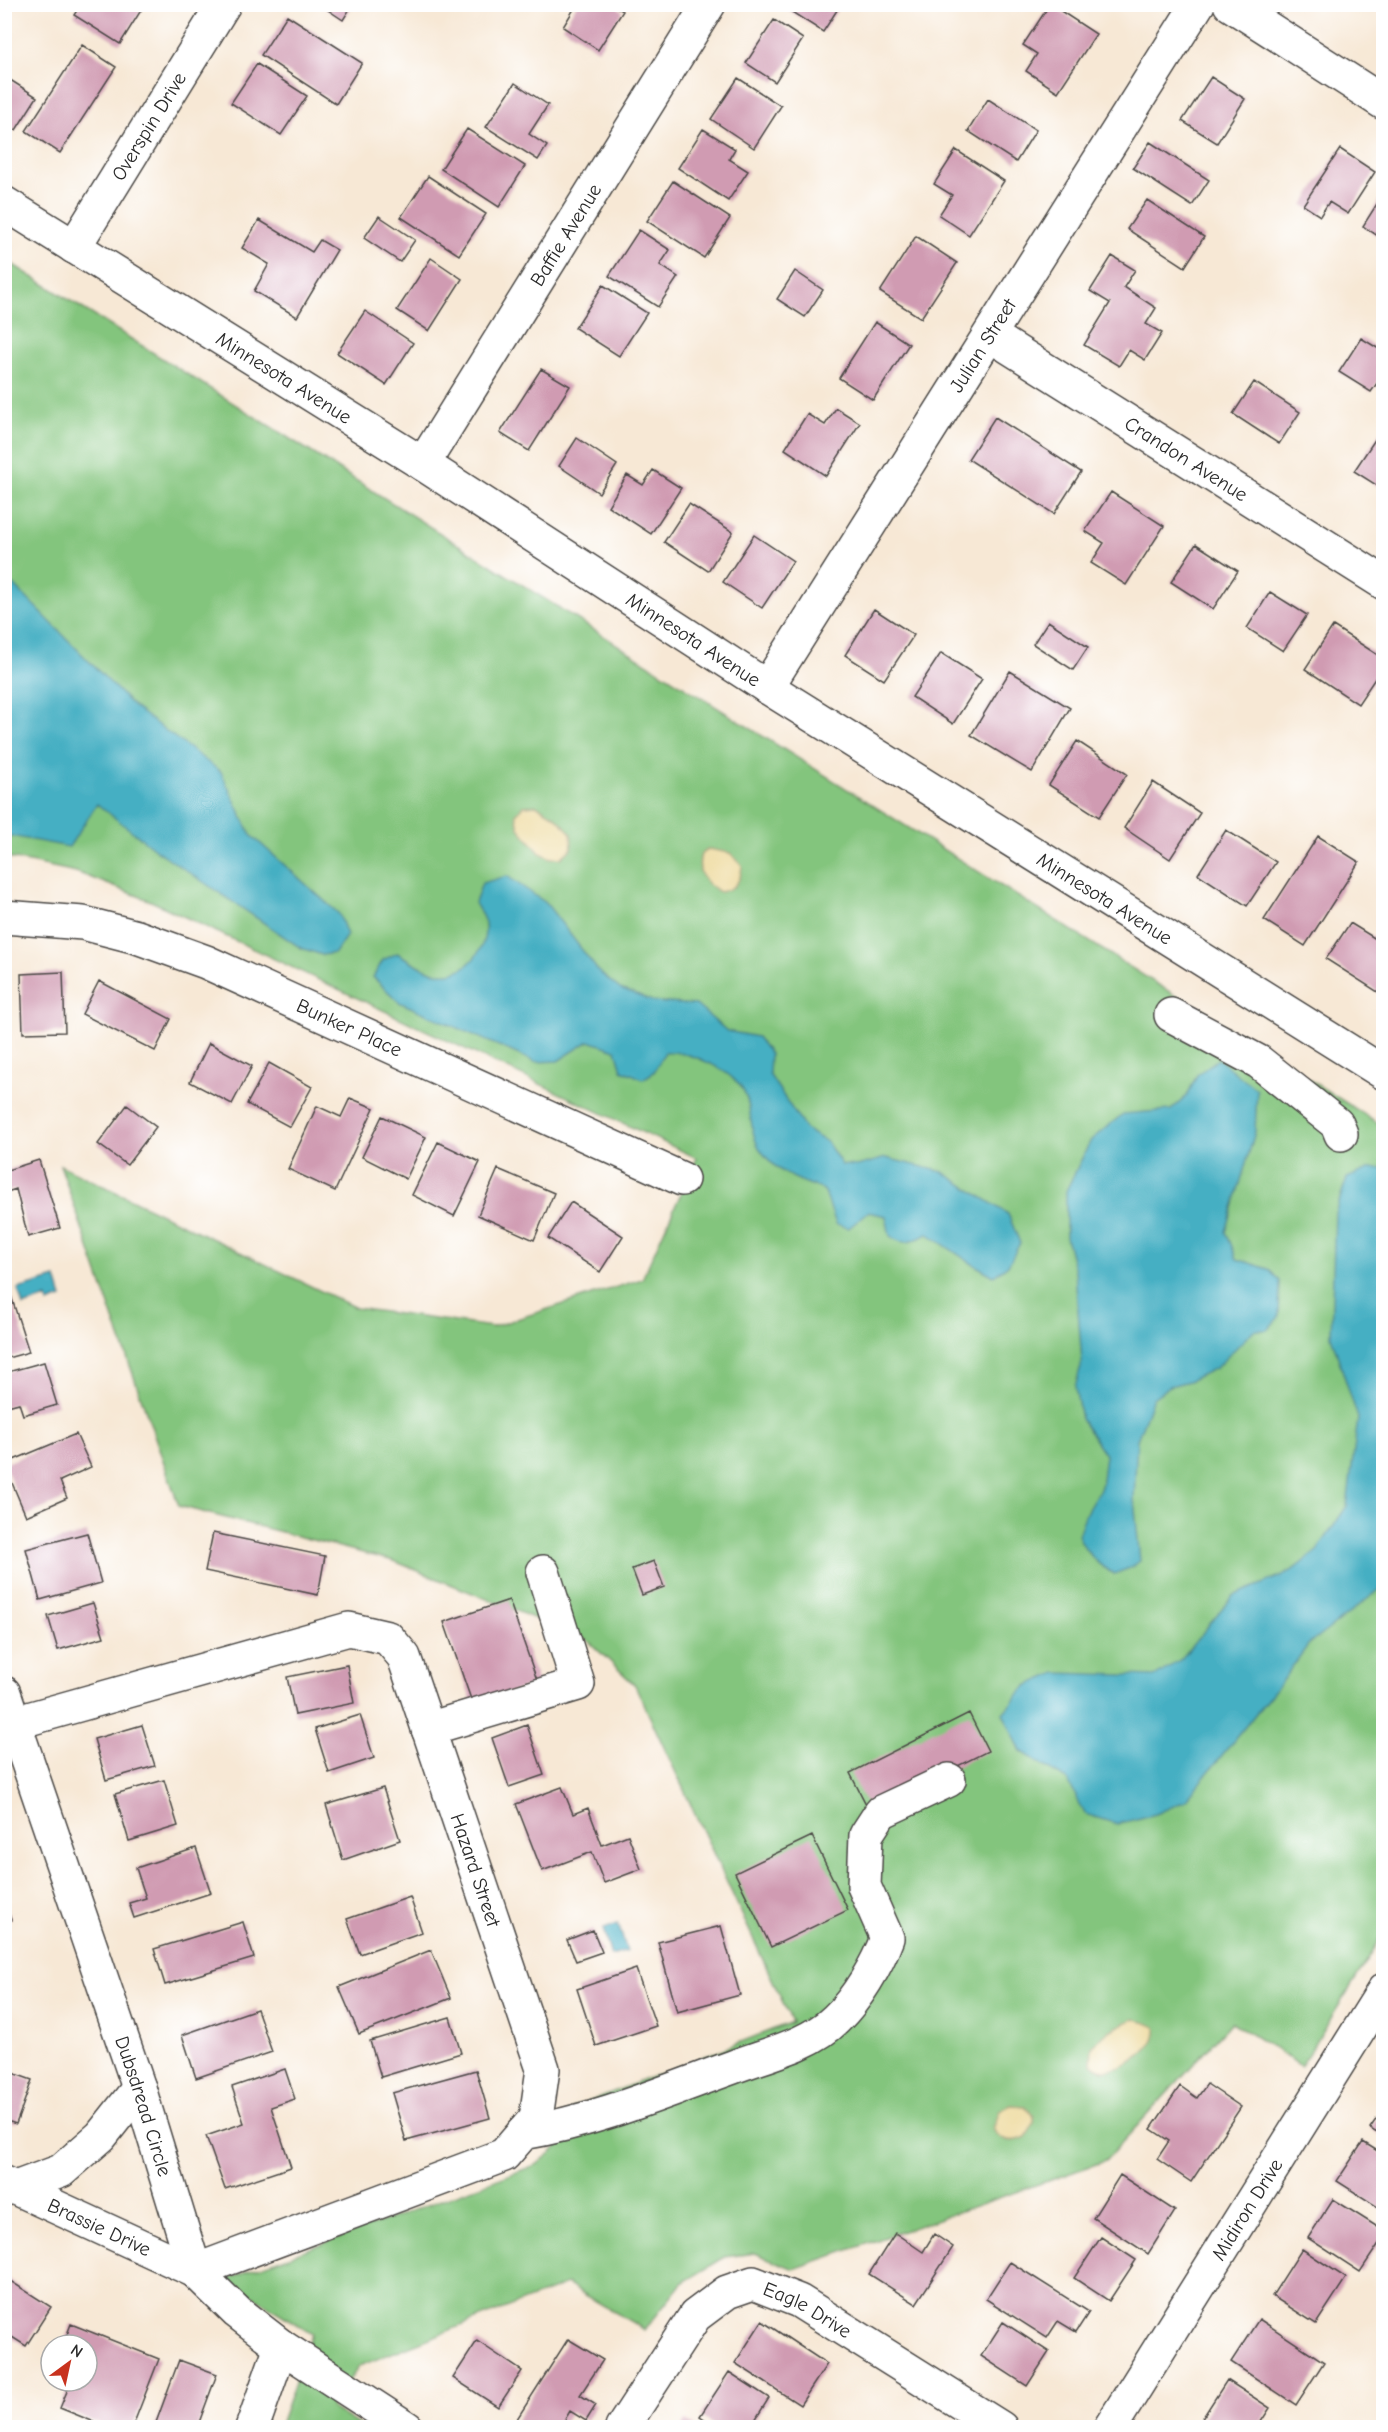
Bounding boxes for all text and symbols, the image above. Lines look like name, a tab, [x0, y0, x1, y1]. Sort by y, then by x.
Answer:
street label: Overspin Drive	[106, 68, 191, 185]
street label: Baffie Avenue	[525, 179, 606, 290]
street label: Julian Street	[944, 293, 1021, 397]
street label: Minnesota Avenue	[212, 327, 356, 428]
street label: Crandon Avenue	[1120, 411, 1252, 506]
street label: Minnesota Avenue	[622, 587, 765, 691]
street label: Minnesota Avenue	[1033, 847, 1177, 949]
street label: Bunker Place	[293, 993, 406, 1061]
street label: Hazard Street	[446, 1810, 506, 1931]
street label: Dubsdread Circle	[111, 2033, 177, 2179]
street label: Midiron Drive	[1206, 2154, 1287, 2264]
street label: Brassie Drive	[44, 2193, 155, 2261]
street label: Eagle Drive	[760, 2277, 856, 2343]
north arrow	[39, 2333, 99, 2393]
text: N	[67, 2341, 86, 2362]

